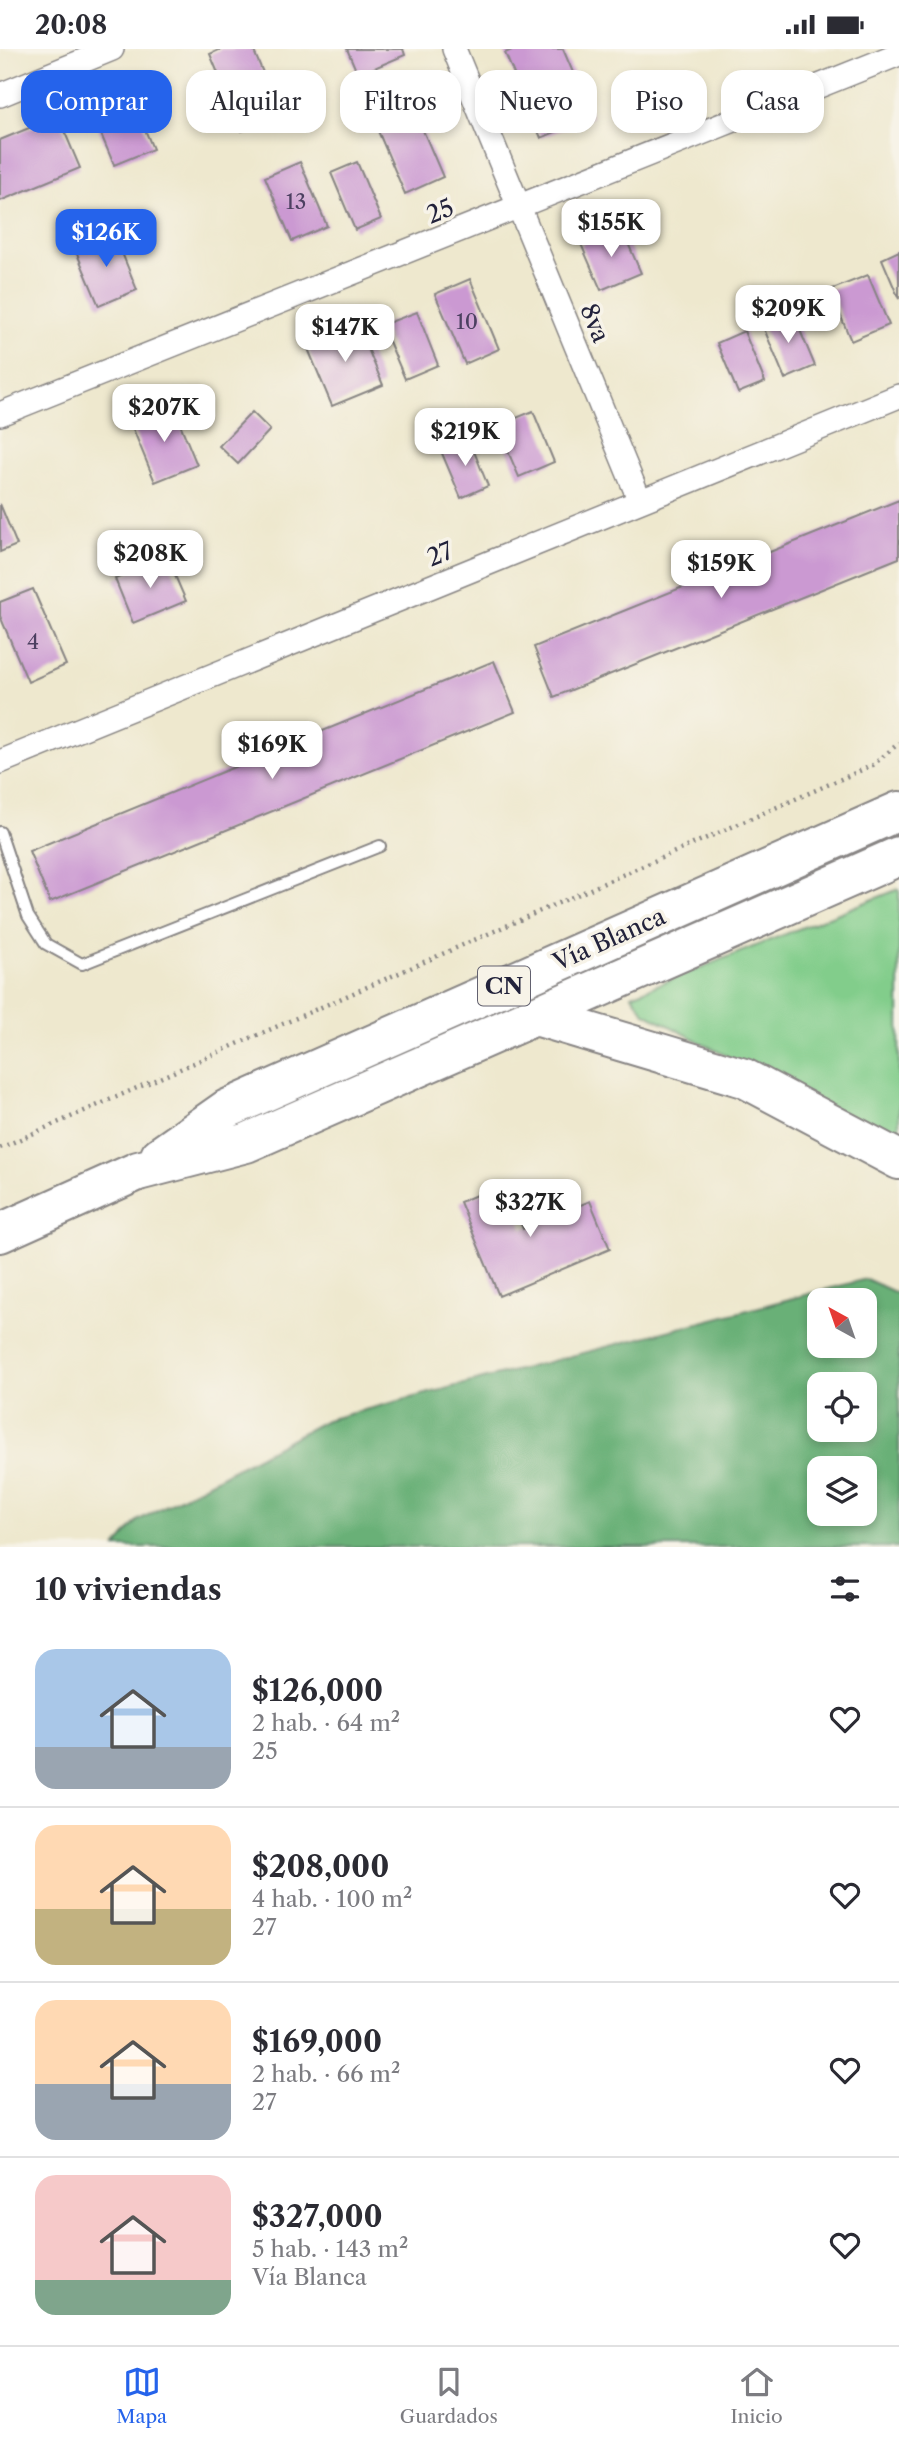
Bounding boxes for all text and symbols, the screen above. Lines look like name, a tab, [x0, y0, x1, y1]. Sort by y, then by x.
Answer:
text: 20:08	[35, 9, 107, 41]
chip: Comprar	[21, 70, 172, 133]
chip: Alquilar	[186, 70, 326, 133]
chip: Filtros	[340, 70, 461, 133]
chip: Nuevo	[475, 70, 597, 133]
chip: Piso	[611, 70, 707, 133]
chip: Casa	[721, 70, 824, 133]
house number: 13	[286, 189, 306, 214]
street label: 25	[422, 193, 458, 229]
pin: $155K	[562, 199, 660, 259]
text: $155K	[578, 208, 644, 236]
pin: $126K	[57, 209, 155, 269]
text: $126K	[72, 218, 140, 246]
pin: $209K	[739, 285, 837, 345]
text: $209K	[751, 294, 825, 322]
street label: 8va	[574, 299, 616, 347]
pin: $147K	[296, 305, 394, 364]
house number: 10	[456, 309, 478, 334]
text: $147K	[311, 313, 379, 341]
pin: $207K	[115, 385, 213, 444]
text: $207K	[128, 393, 200, 421]
pin: $219K	[416, 409, 514, 468]
text: $219K	[431, 417, 499, 445]
pin: $208K	[101, 531, 199, 590]
street label: 27	[423, 536, 457, 572]
text: $208K	[113, 539, 187, 567]
pin: $159K	[672, 540, 770, 600]
text: $159K	[687, 549, 755, 577]
house number: 4	[27, 629, 39, 654]
pin: $169K	[223, 721, 321, 781]
text: $169K	[237, 730, 307, 758]
street label: Vía Blanca	[547, 901, 670, 977]
road number: CN	[478, 967, 530, 1005]
pin: $327K	[481, 1179, 579, 1239]
text: $327K	[495, 1188, 565, 1216]
north arrow	[807, 1288, 877, 1358]
map controls	[807, 1288, 877, 1526]
button: locate	[807, 1372, 877, 1442]
button: layers	[807, 1456, 877, 1526]
icon: filters	[826, 1570, 864, 1608]
text: 10 viviendas	[35, 1571, 222, 1608]
text: $126,000	[252, 1672, 383, 1709]
icon: home	[91, 1677, 175, 1761]
icon: heart	[826, 1700, 864, 1738]
text: 2 hab. · 64 m²	[252, 1709, 400, 1737]
text: 25	[252, 1737, 278, 1765]
text: $208,000	[252, 1848, 389, 1885]
icon: home	[91, 1853, 175, 1937]
icon: heart	[826, 1876, 864, 1914]
text: 4 hab. · 100 m²	[252, 1885, 412, 1913]
text: 27	[252, 1913, 277, 1941]
text: $169,000	[252, 2023, 382, 2060]
icon: home	[91, 2028, 175, 2112]
icon: heart	[826, 2051, 864, 2089]
text: 2 hab. · 66 m²	[252, 2060, 400, 2088]
text: 27	[252, 2088, 277, 2116]
text: $327,000	[252, 2198, 383, 2235]
icon: home	[91, 2203, 175, 2287]
icon: heart	[826, 2226, 864, 2264]
text: 5 hab. · 143 m²	[252, 2235, 408, 2263]
text: Vía Blanca	[252, 2263, 367, 2291]
tab: Mapa	[116, 2363, 167, 2428]
tab: Guardados	[400, 2363, 498, 2428]
tab: Inicio	[730, 2363, 783, 2428]

